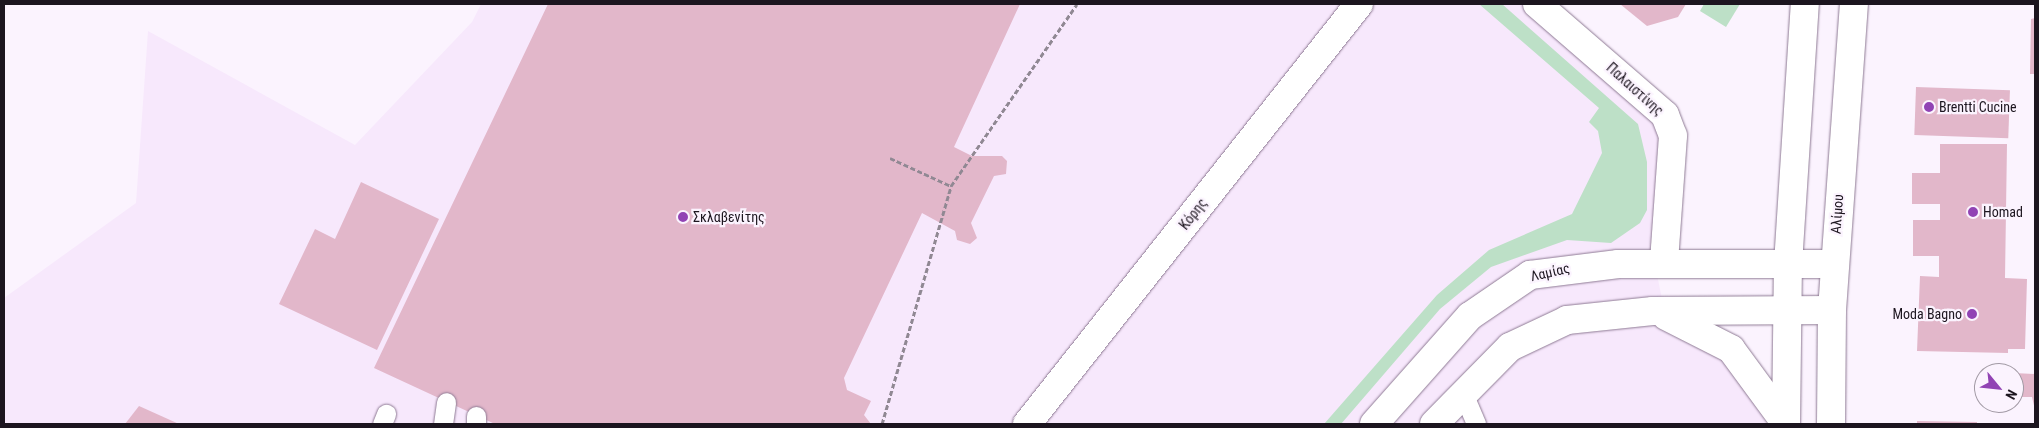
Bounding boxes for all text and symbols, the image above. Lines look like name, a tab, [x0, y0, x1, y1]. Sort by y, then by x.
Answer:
street label: Παλαιστίνης	[1603, 59, 1667, 119]
place label: Brentti Cucine	[1939, 99, 2017, 115]
marker: Brentti Cucine	[1923, 101, 1935, 113]
street label: Αλίμου	[1827, 193, 1847, 235]
street label: Κόρης	[1176, 195, 1210, 233]
place label: Homad	[1983, 204, 2023, 220]
marker: Homad	[1967, 206, 1979, 218]
place label: Σκλαβενίτης	[693, 209, 765, 225]
marker: Σκλαβενίτης	[677, 211, 689, 223]
street label: Λαμίας	[1529, 259, 1571, 285]
place label: Moda Bagno	[1892, 306, 1962, 322]
marker: Moda Bagno	[1966, 308, 1978, 320]
north arrow	[1974, 363, 2024, 413]
text: N	[2002, 387, 2020, 402]

